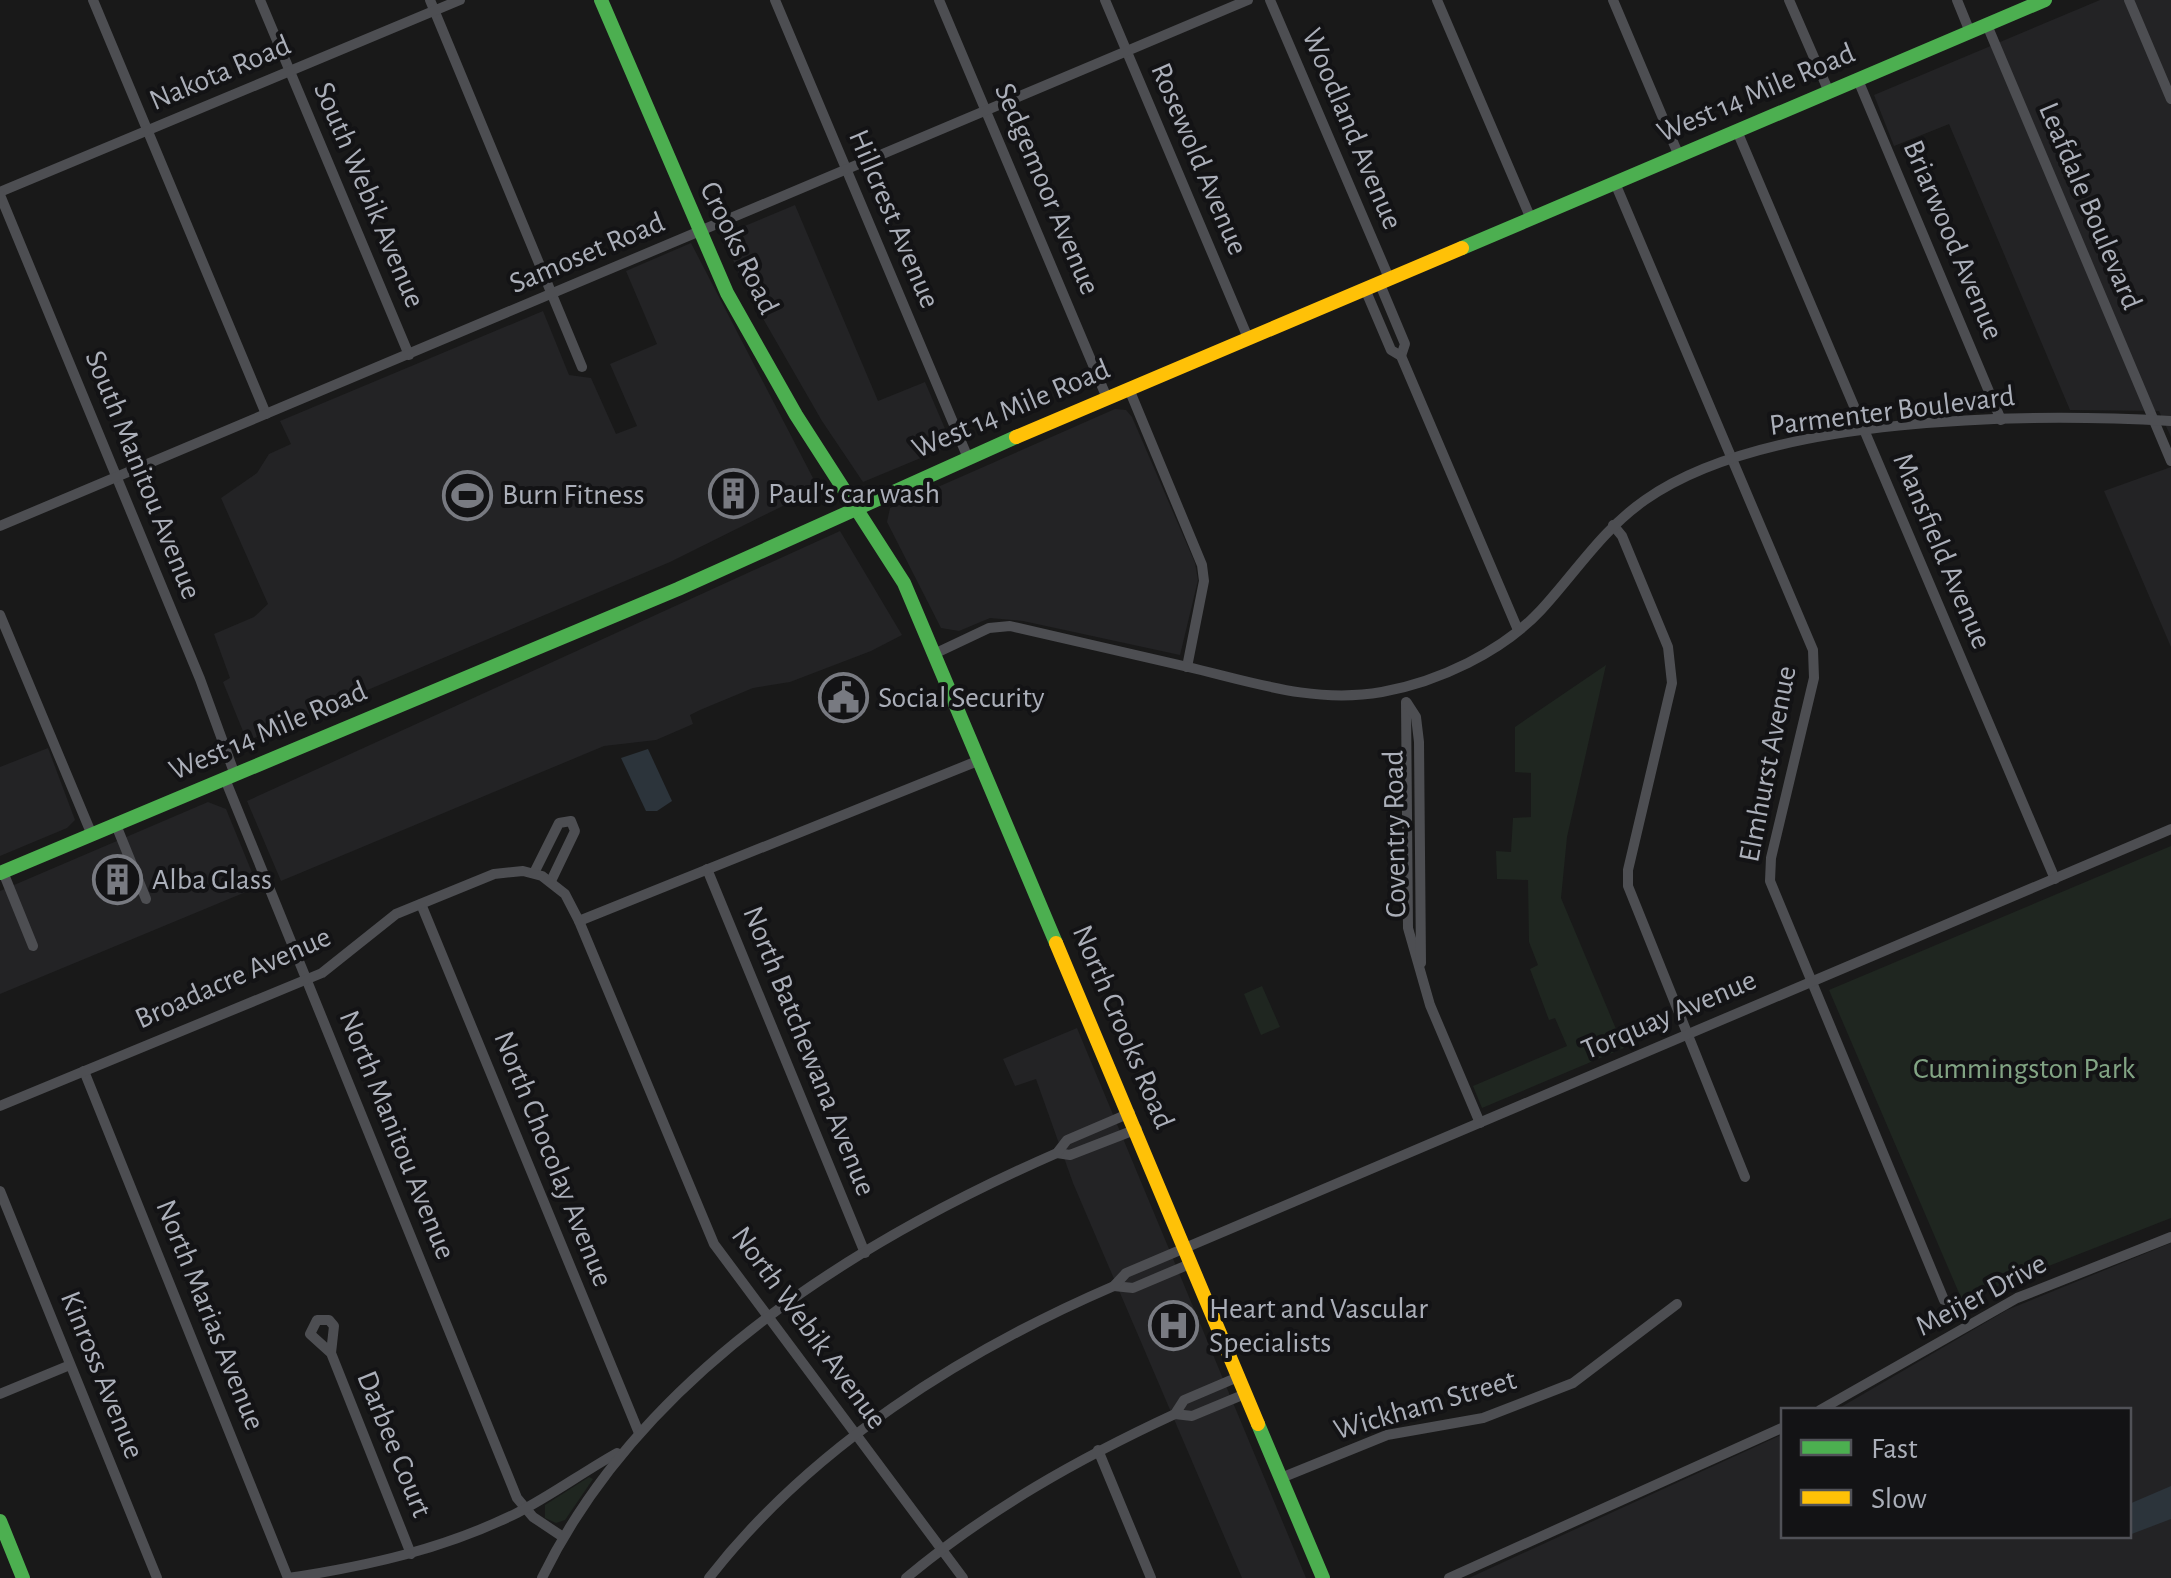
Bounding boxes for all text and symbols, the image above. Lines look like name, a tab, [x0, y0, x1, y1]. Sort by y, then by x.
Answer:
street label: Woodland Avenue	[1296, 24, 1408, 234]
street label: Nakota Road	[145, 30, 295, 116]
street label: West 14 Mile Road	[1653, 38, 1859, 148]
street label: Rosewold Avenue	[1145, 59, 1253, 259]
street label: South Webik Avenue	[308, 78, 430, 312]
street label: Sedgemoor Avenue	[989, 79, 1105, 299]
street label: Leafdale Boulevard	[2033, 98, 2147, 314]
street label: Hillcrest Avenue	[843, 125, 945, 313]
street label: Briarwood Avenue	[1897, 136, 2009, 344]
street label: Crooks Road	[694, 177, 784, 319]
street label: Samoset Road	[505, 207, 669, 299]
street label: South Manitou Avenue	[79, 347, 207, 603]
street label: West 14 Mile Road	[908, 354, 1114, 464]
street label: Parmenter Boulevard	[1768, 381, 2016, 441]
street label: Mansfield Avenue	[1887, 449, 1997, 653]
building icon: Paul's car wash	[707, 468, 759, 520]
sports icon: Burn Fitness	[441, 469, 493, 521]
place label: Paul's car wash	[768, 479, 940, 509]
place label: Burn Fitness	[502, 480, 645, 510]
street label: Elmhurst Avenue	[1734, 663, 1802, 865]
public building icon: Social Security	[817, 672, 869, 724]
street label: West 14 Mile Road	[165, 676, 371, 786]
place label: Social Security	[878, 683, 1045, 713]
street label: Coventry Road	[1379, 750, 1411, 918]
building icon: Alba Glass	[91, 854, 143, 906]
place label: Alba Glass	[152, 865, 272, 895]
street label: North Batchewana Avenue	[737, 902, 881, 1200]
street label: Broadacre Avenue	[131, 921, 335, 1035]
street label: North Crooks Road	[1067, 921, 1179, 1133]
street label: Torquay Avenue	[1577, 965, 1761, 1065]
street label: North Manitou Avenue	[333, 1006, 461, 1264]
street label: North Chocolay Avenue	[488, 1027, 618, 1291]
park label: Cummingston Park	[1913, 1054, 2135, 1084]
street label: North Marias Avenue	[150, 1196, 270, 1434]
street label: North Webik Avenue	[726, 1221, 892, 1435]
street label: Meijer Drive	[1911, 1248, 2051, 1342]
street label: Kinross Avenue	[55, 1287, 149, 1463]
place label: Heart and Vascular Specialists	[1209, 1294, 1428, 1358]
hospital icon: Heart and Vascular Specialists	[1148, 1300, 1200, 1352]
street label: Wickham Street	[1330, 1365, 1520, 1445]
street label: Darbee Court	[351, 1367, 437, 1522]
legend	[1781, 1408, 2131, 1538]
text: Fast	[1871, 1434, 1918, 1464]
text: Slow	[1871, 1484, 1927, 1514]

